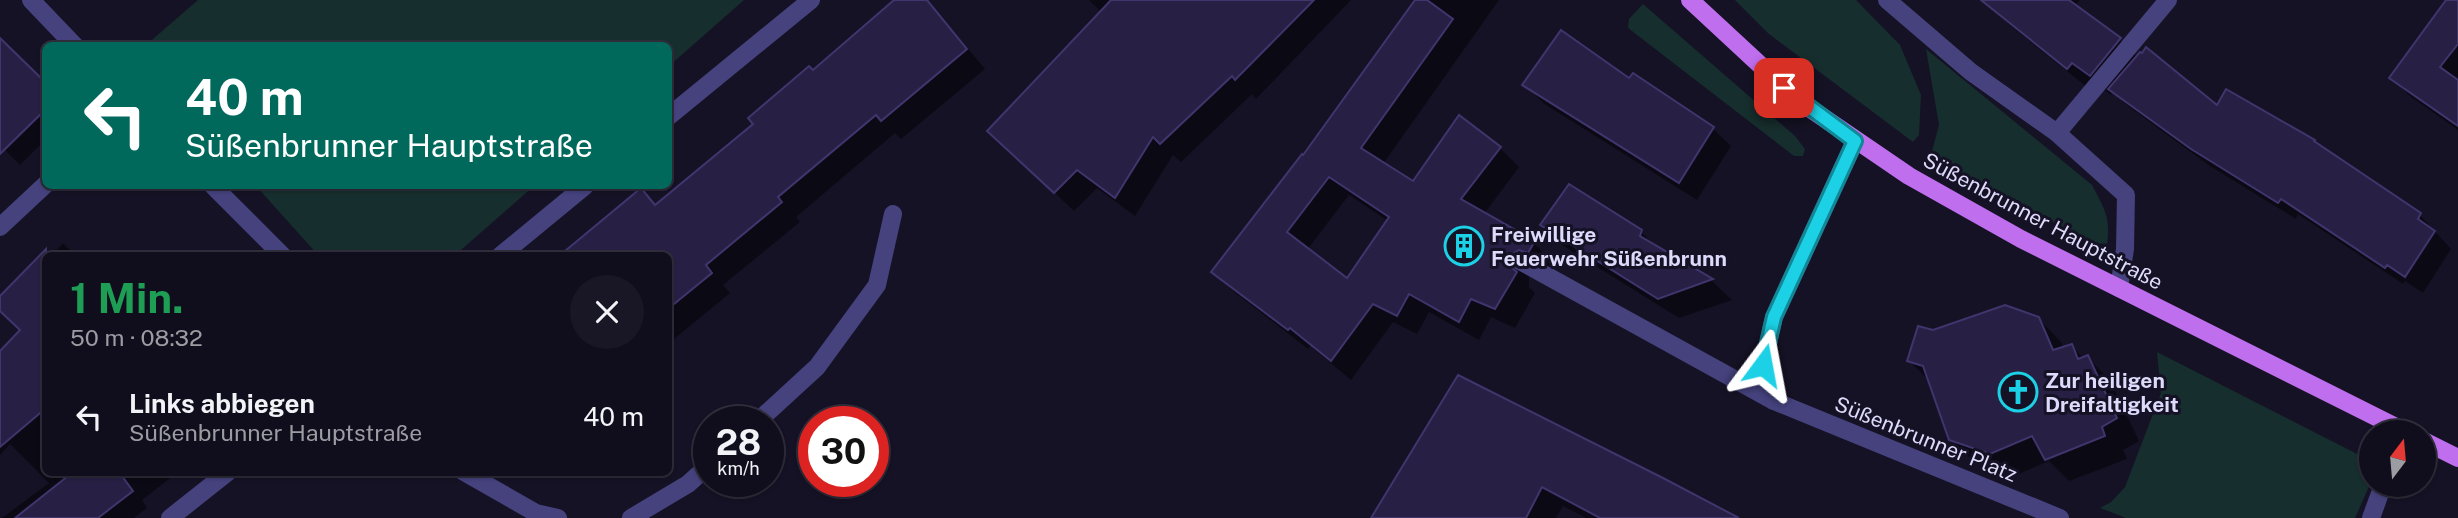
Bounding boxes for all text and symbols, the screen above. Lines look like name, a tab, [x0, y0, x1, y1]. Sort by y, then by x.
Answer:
pin	[1754, 58, 1814, 118]
text: 40 m	[185, 68, 304, 126]
icon: arrive	[1765, 69, 1803, 107]
icon: left	[70, 70, 161, 161]
text: Süßenbrunner Hauptstraße	[185, 127, 593, 164]
street label: Süßenbrunner Hauptstraße	[1919, 147, 2167, 295]
place label: Freiwillige Feuerwehr Süßenbrunn	[1491, 222, 1727, 271]
building icon: Freiwillige Feuerwehr Süßenbrunn	[1443, 225, 1485, 267]
text: 1 Min.	[70, 273, 184, 322]
button: close	[570, 275, 644, 349]
text: 50 m · 08:32	[70, 324, 203, 351]
position arrow	[1726, 328, 1800, 402]
place label: Zur heiligen Dreifaltigkeit	[2045, 368, 2179, 417]
church icon: Zur heiligen Dreifaltigkeit	[1997, 371, 2039, 413]
text: Links abbiegen	[129, 388, 315, 419]
street label: Süßenbrunner Platz	[1831, 391, 2021, 487]
icon: left	[70, 398, 108, 436]
text: 40 m	[583, 401, 644, 432]
speed limit sign: 30	[798, 406, 889, 497]
text: Süßenbrunner Hauptstraße	[129, 419, 422, 446]
north arrow	[2359, 420, 2436, 497]
map controls	[2359, 420, 2436, 497]
text: 28	[716, 422, 761, 463]
text: km/h	[717, 458, 760, 479]

